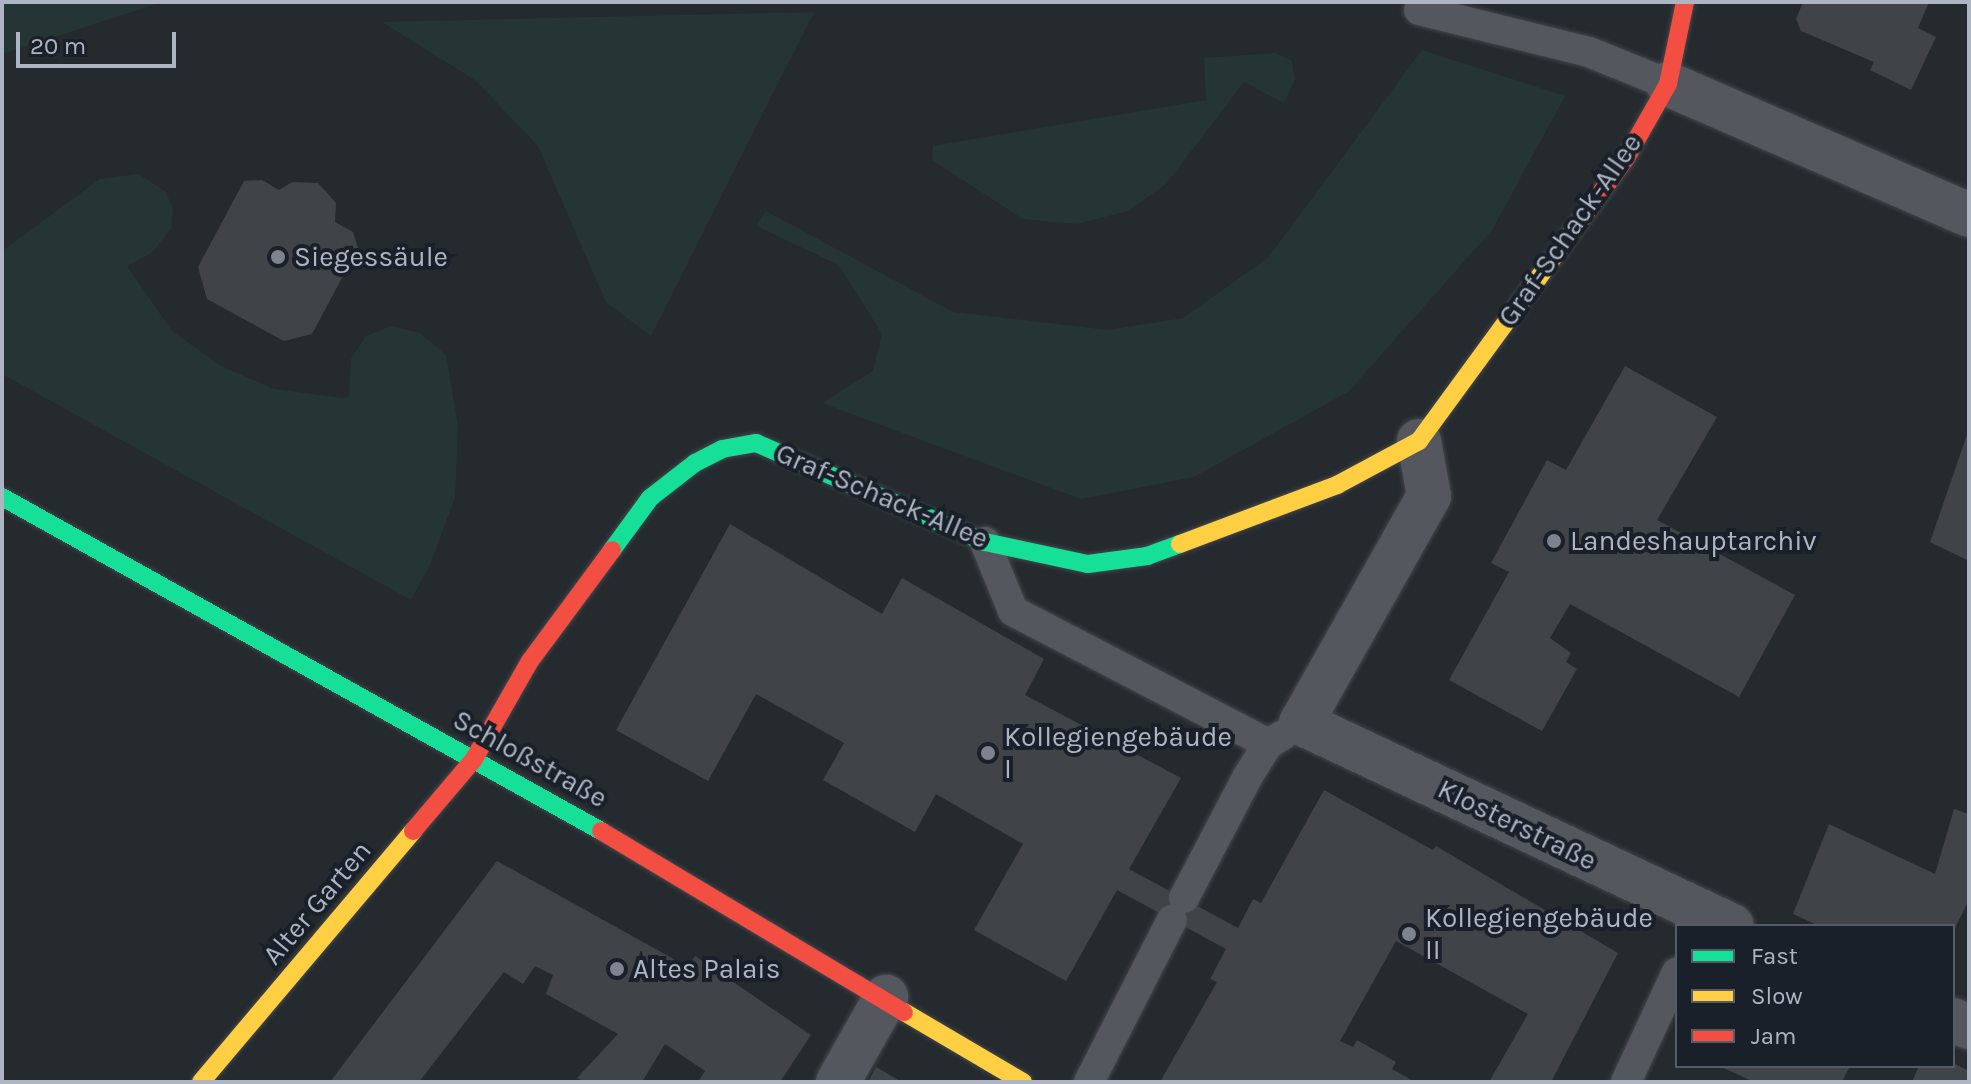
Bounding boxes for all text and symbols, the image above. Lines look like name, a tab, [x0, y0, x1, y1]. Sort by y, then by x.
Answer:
scale bar	[20, 16, 180, 66]
text: 20 m	[30, 32, 86, 60]
street label: Graf-Schack-Allee	[1491, 127, 1649, 333]
place label: Siegessäule	[294, 240, 448, 274]
marker: Siegessäule	[269, 248, 287, 266]
street label: Graf-Schack-Allee	[771, 436, 993, 556]
place label: Landeshauptarchiv	[1570, 524, 1817, 558]
marker: Landeshauptarchiv	[1545, 532, 1563, 550]
street label: Schloßstraße	[447, 703, 613, 815]
place label: Kollegiengebäude I	[1004, 720, 1232, 786]
marker: Kollegiengebäude I	[979, 744, 997, 762]
street label: Klosterstraße	[1432, 772, 1602, 878]
street label: Alter Garten	[256, 834, 378, 972]
place label: Kollegiengebäude II	[1425, 901, 1653, 967]
legend	[1675, 924, 1955, 1068]
marker: Kollegiengebäude II	[1400, 925, 1418, 943]
text: Fast	[1751, 942, 1798, 970]
place label: Altes Palais	[633, 952, 780, 986]
marker: Altes Palais	[608, 960, 626, 978]
text: Slow	[1751, 982, 1803, 1010]
text: Jam	[1751, 1022, 1796, 1050]

